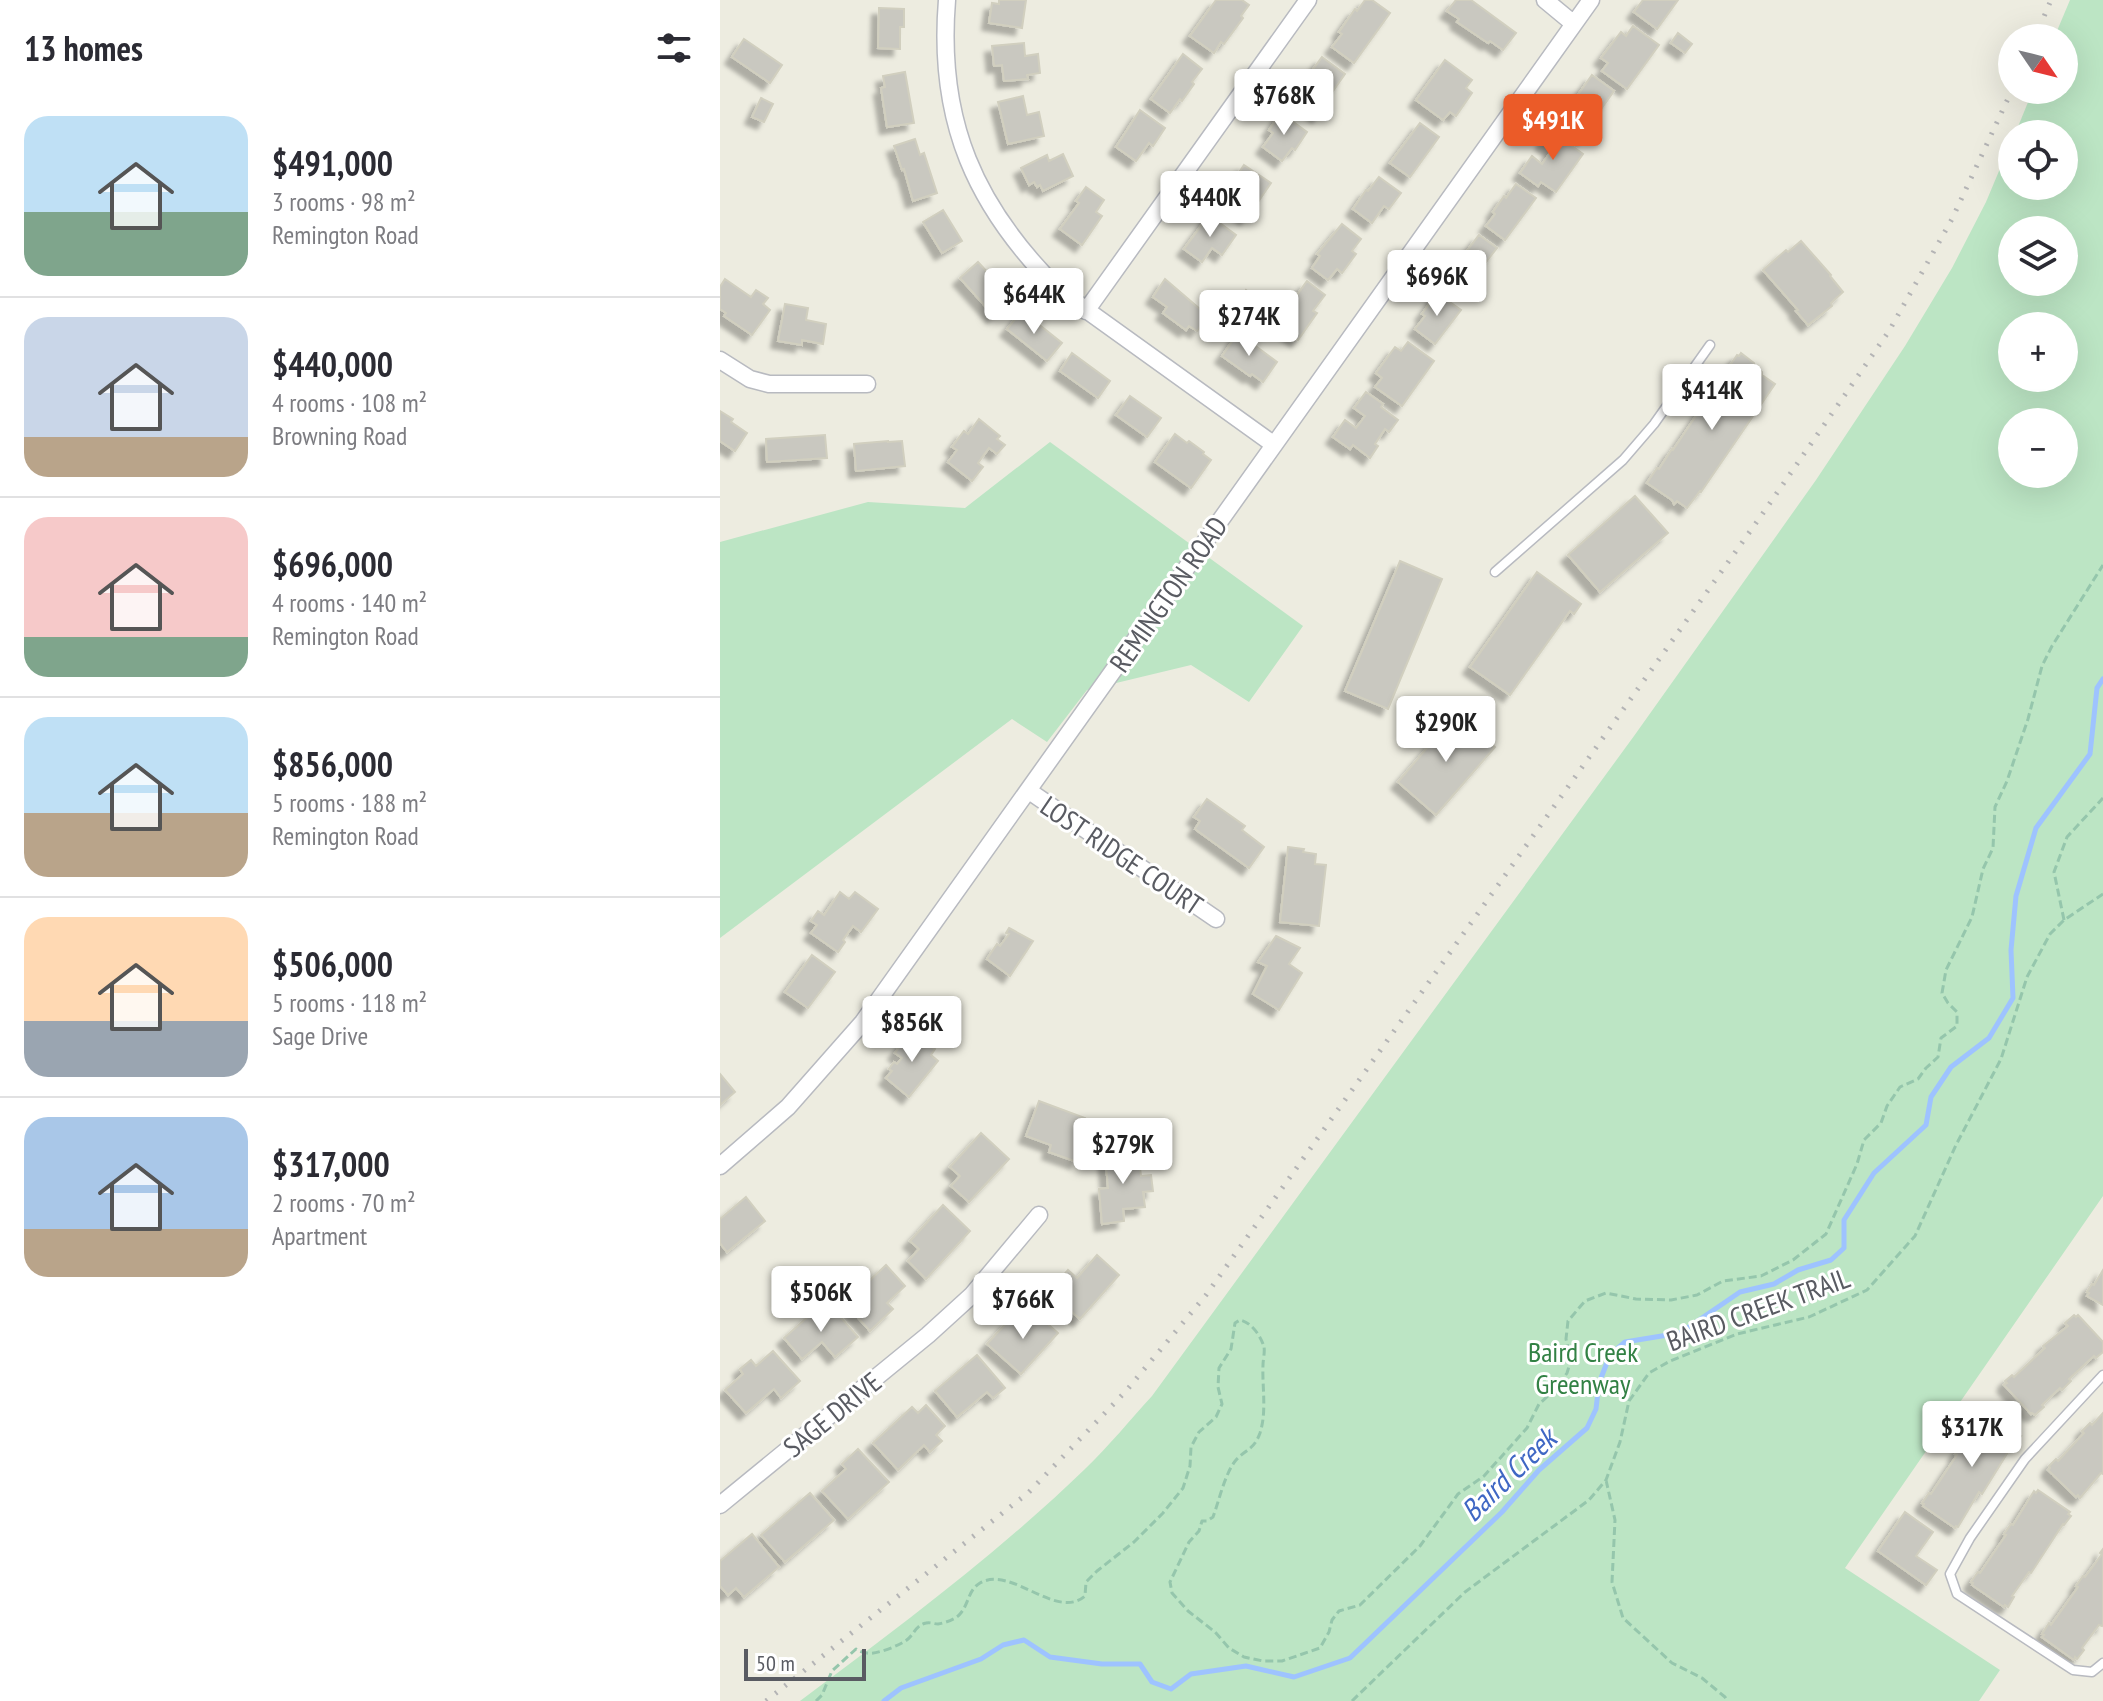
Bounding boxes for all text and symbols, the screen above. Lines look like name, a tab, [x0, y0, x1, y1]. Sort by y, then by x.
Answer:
north arrow	[1998, 24, 2078, 104]
map controls	[1998, 24, 2078, 488]
text: 13 homes	[24, 26, 143, 70]
icon: filters	[652, 26, 696, 70]
pin: $768K	[1228, 69, 1340, 137]
text: $768K	[1252, 78, 1316, 111]
pin: $491K	[1497, 94, 1609, 162]
text: $491K	[1521, 103, 1585, 136]
button: locate	[1998, 120, 2078, 200]
text: $491,000	[272, 141, 393, 185]
icon: home	[88, 148, 184, 244]
pin: $440K	[1154, 171, 1266, 239]
text: $440K	[1178, 180, 1242, 213]
text: 3 rooms · 98 m²	[272, 185, 416, 218]
button: layers	[1998, 216, 2078, 296]
text: Remington Road	[272, 218, 419, 251]
pin: $696K	[1381, 250, 1493, 318]
text: $696K	[1405, 259, 1469, 292]
pin: $644K	[978, 268, 1090, 336]
text: $644K	[1002, 277, 1066, 310]
pin: $274K	[1193, 290, 1305, 358]
text: $274K	[1217, 299, 1281, 332]
button: +	[1998, 312, 2078, 392]
text: $440,000	[272, 342, 393, 386]
icon: home	[88, 349, 184, 445]
pin: $414K	[1656, 364, 1768, 432]
text: $414K	[1680, 373, 1744, 406]
text: 4 rooms · 108 m²	[272, 386, 427, 419]
button: −	[1998, 408, 2078, 488]
text: Browning Road	[272, 419, 407, 452]
street label: REMINGTON ROAD	[1101, 509, 1235, 679]
text: $696,000	[272, 542, 393, 586]
icon: home	[88, 549, 184, 645]
text: 4 rooms · 140 m²	[272, 586, 427, 619]
text: Remington Road	[272, 619, 419, 652]
pin: $290K	[1390, 696, 1502, 764]
text: $290K	[1414, 705, 1478, 738]
text: $856,000	[272, 742, 393, 786]
icon: home	[88, 749, 184, 845]
text: 5 rooms · 188 m²	[272, 786, 427, 819]
street label: LOST RIDGE COURT	[1034, 787, 1211, 923]
text: Remington Road	[272, 819, 419, 852]
text: $506,000	[272, 942, 393, 986]
icon: home	[88, 949, 184, 1045]
text: 5 rooms · 118 m²	[272, 986, 427, 1019]
pin: $856K	[856, 996, 968, 1064]
text: $856K	[880, 1005, 944, 1038]
text: Sage Drive	[272, 1019, 368, 1052]
pin: $279K	[1067, 1118, 1179, 1186]
text: $279K	[1091, 1127, 1155, 1160]
text: $317,000	[272, 1142, 390, 1186]
icon: home	[88, 1149, 184, 1245]
text: 2 rooms · 70 m²	[272, 1186, 416, 1219]
text: Apartment	[272, 1219, 367, 1252]
street label: BAIRD CREEK TRAIL	[1661, 1259, 1855, 1359]
pin: $506K	[765, 1266, 877, 1334]
pin: $766K	[967, 1273, 1079, 1341]
text: $506K	[789, 1275, 853, 1308]
text: $766K	[991, 1282, 1055, 1315]
park label: Baird Creek Greenway	[1528, 1333, 1638, 1402]
street label: SAGE DRIVE	[775, 1363, 889, 1465]
pin: $317K	[1916, 1401, 2028, 1469]
text: $317K	[1940, 1410, 2004, 1443]
water label: Baird Creek	[1452, 1417, 1566, 1529]
scale bar	[744, 1645, 866, 1681]
text: 50 m	[756, 1649, 795, 1677]

